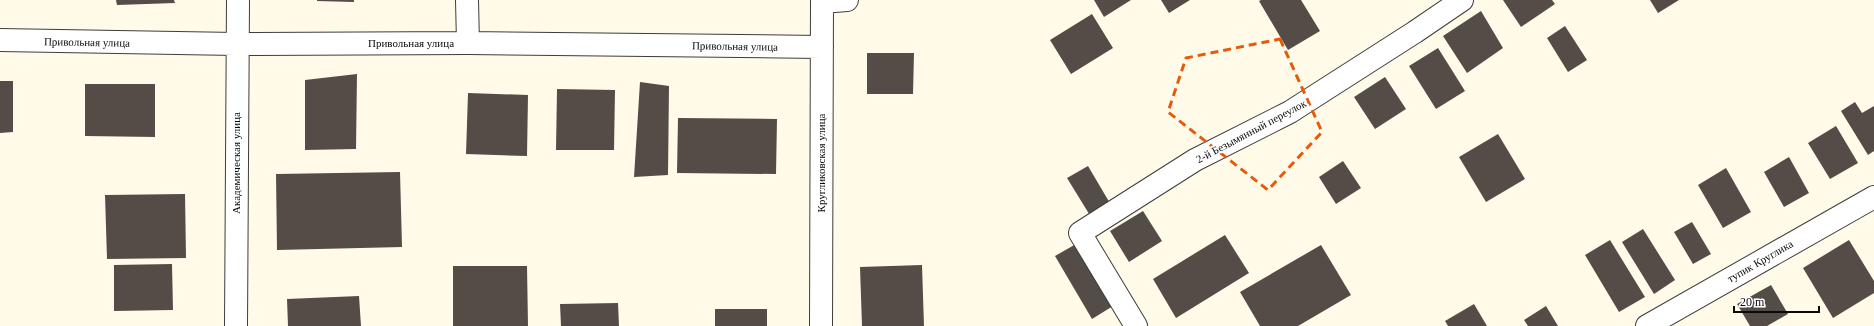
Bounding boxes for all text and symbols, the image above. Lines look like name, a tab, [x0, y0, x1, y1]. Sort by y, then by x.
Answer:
street label: Привольная улица	[44, 35, 130, 49]
street label: Привольная улица	[368, 37, 454, 49]
street label: Привольная улица	[692, 39, 778, 53]
street label: 2-й Безымянный переулок	[1194, 97, 1309, 165]
street label: Академическая улица	[230, 112, 242, 214]
street label: Кругликовская улица	[815, 113, 827, 212]
street label: тупик Круглика	[1725, 237, 1795, 285]
scale bar	[1734, 288, 1819, 314]
text: 20 m	[1740, 295, 1765, 309]

